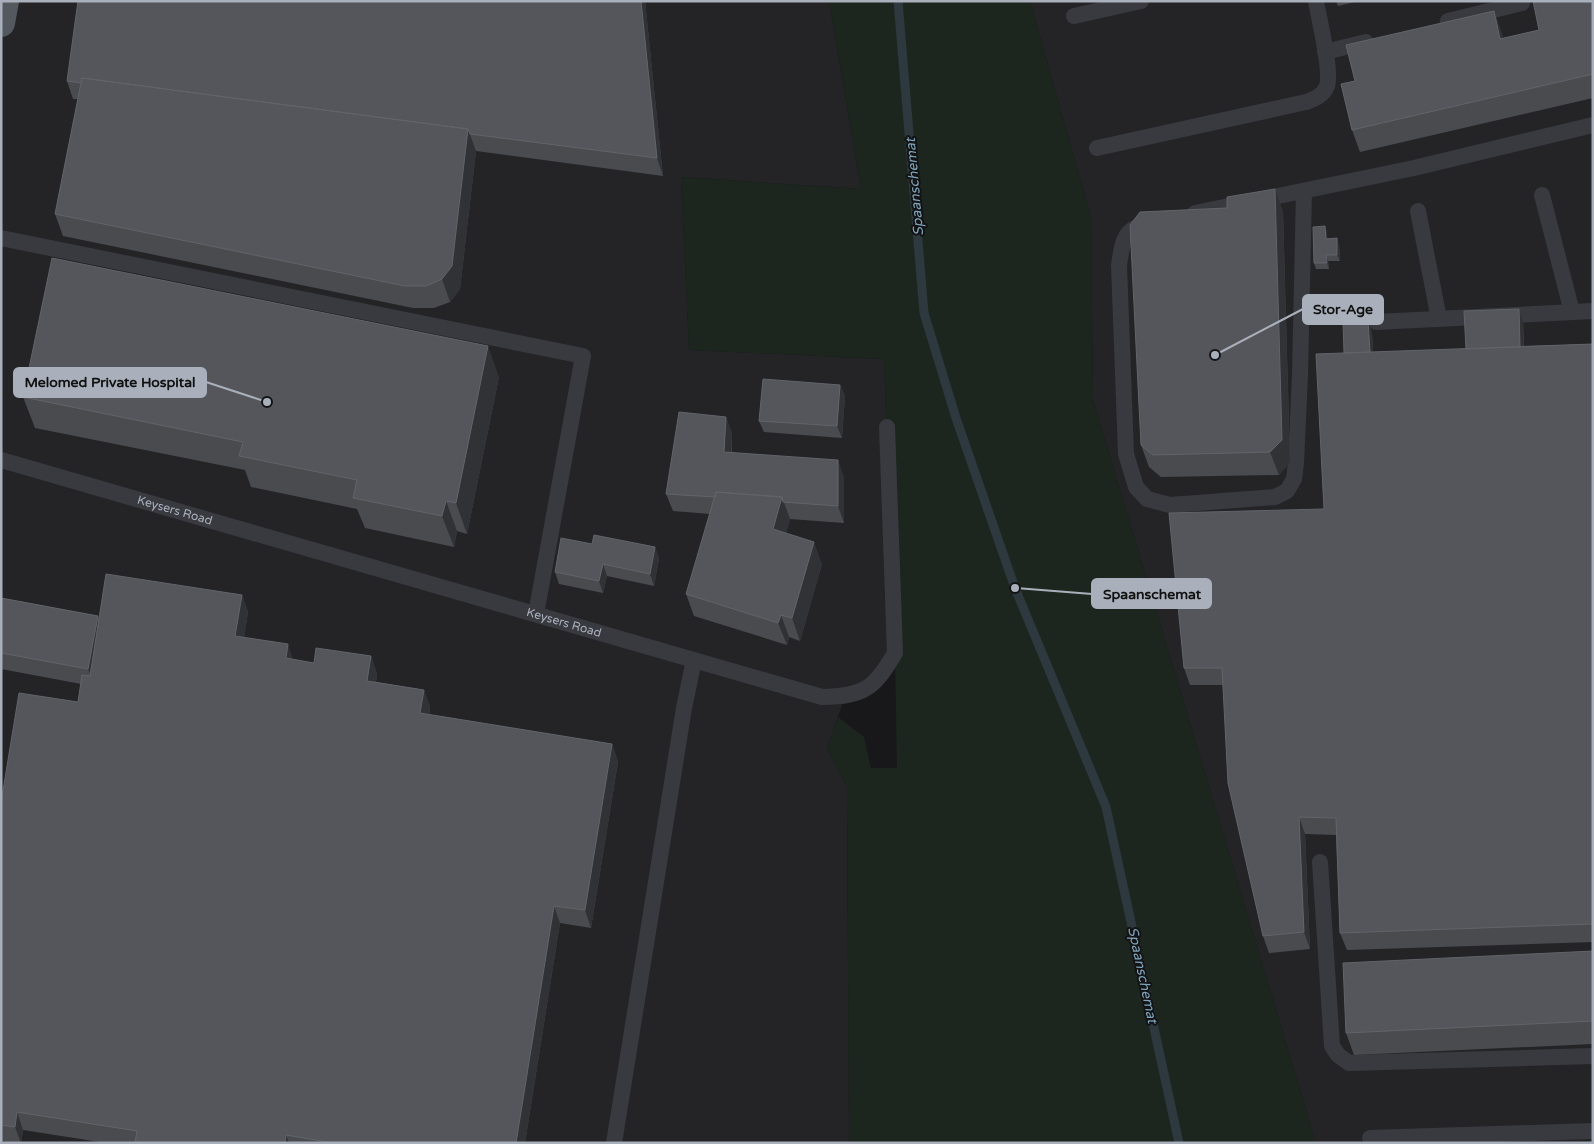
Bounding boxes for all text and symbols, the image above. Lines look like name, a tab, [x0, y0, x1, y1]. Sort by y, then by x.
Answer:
water label: Spaanschemat	[902, 136, 927, 237]
callout: Stor-Age	[1303, 295, 1383, 324]
text: Stor-Age	[1313, 301, 1373, 318]
callout: Melomed Private Hospital	[14, 368, 206, 397]
text: Melomed Private Hospital	[24, 374, 196, 391]
street label: Keysers Road	[136, 493, 214, 528]
callout: Spaanschemat	[1092, 579, 1211, 608]
text: Spaanschemat	[1103, 586, 1202, 603]
street label: Keysers Road	[525, 605, 603, 640]
water label: Spaanschemat	[1124, 925, 1161, 1026]

